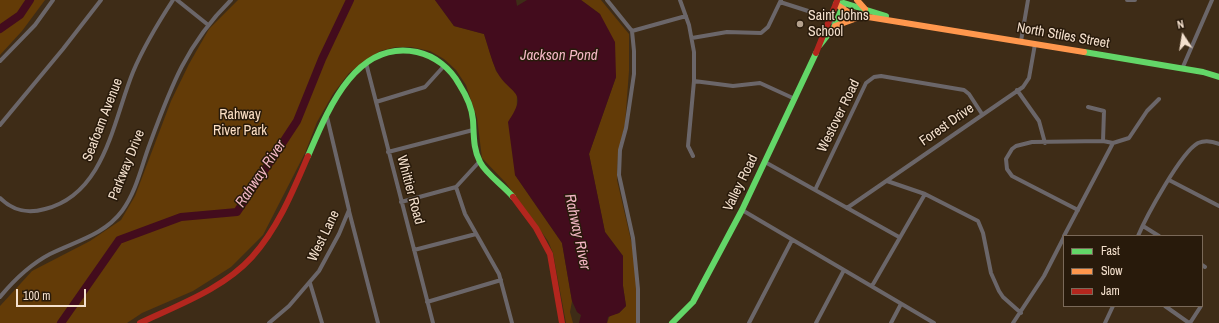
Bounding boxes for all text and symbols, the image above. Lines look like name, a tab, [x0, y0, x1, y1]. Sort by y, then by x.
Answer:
place label: Saint Johns School	[808, 8, 869, 40]
north arrow	[1163, 16, 1203, 56]
text: N	[1176, 17, 1185, 32]
marker: Saint Johns School	[795, 19, 805, 29]
street label: North Stiles Street	[1015, 20, 1111, 52]
water label: Jackson Pond	[520, 47, 598, 65]
street label: Seafoam Avenue	[79, 76, 127, 164]
street label: Westover Road	[814, 77, 864, 155]
street label: Forest Drive	[917, 100, 977, 150]
park label: Rahway River Park	[213, 107, 267, 140]
street label: Parkway Drive	[105, 127, 149, 203]
water label: Rahway River	[232, 137, 290, 211]
street label: Valley Road	[720, 152, 762, 214]
street label: Whittier Road	[393, 154, 427, 226]
water label: Rahway River	[560, 192, 594, 272]
street label: West Lane	[304, 208, 344, 264]
legend	[1063, 235, 1203, 307]
text: Fast	[1101, 243, 1120, 259]
text: Slow	[1101, 263, 1122, 279]
scale bar	[18, 281, 88, 307]
text: Jam	[1101, 283, 1120, 299]
text: 100 m	[23, 288, 50, 304]

